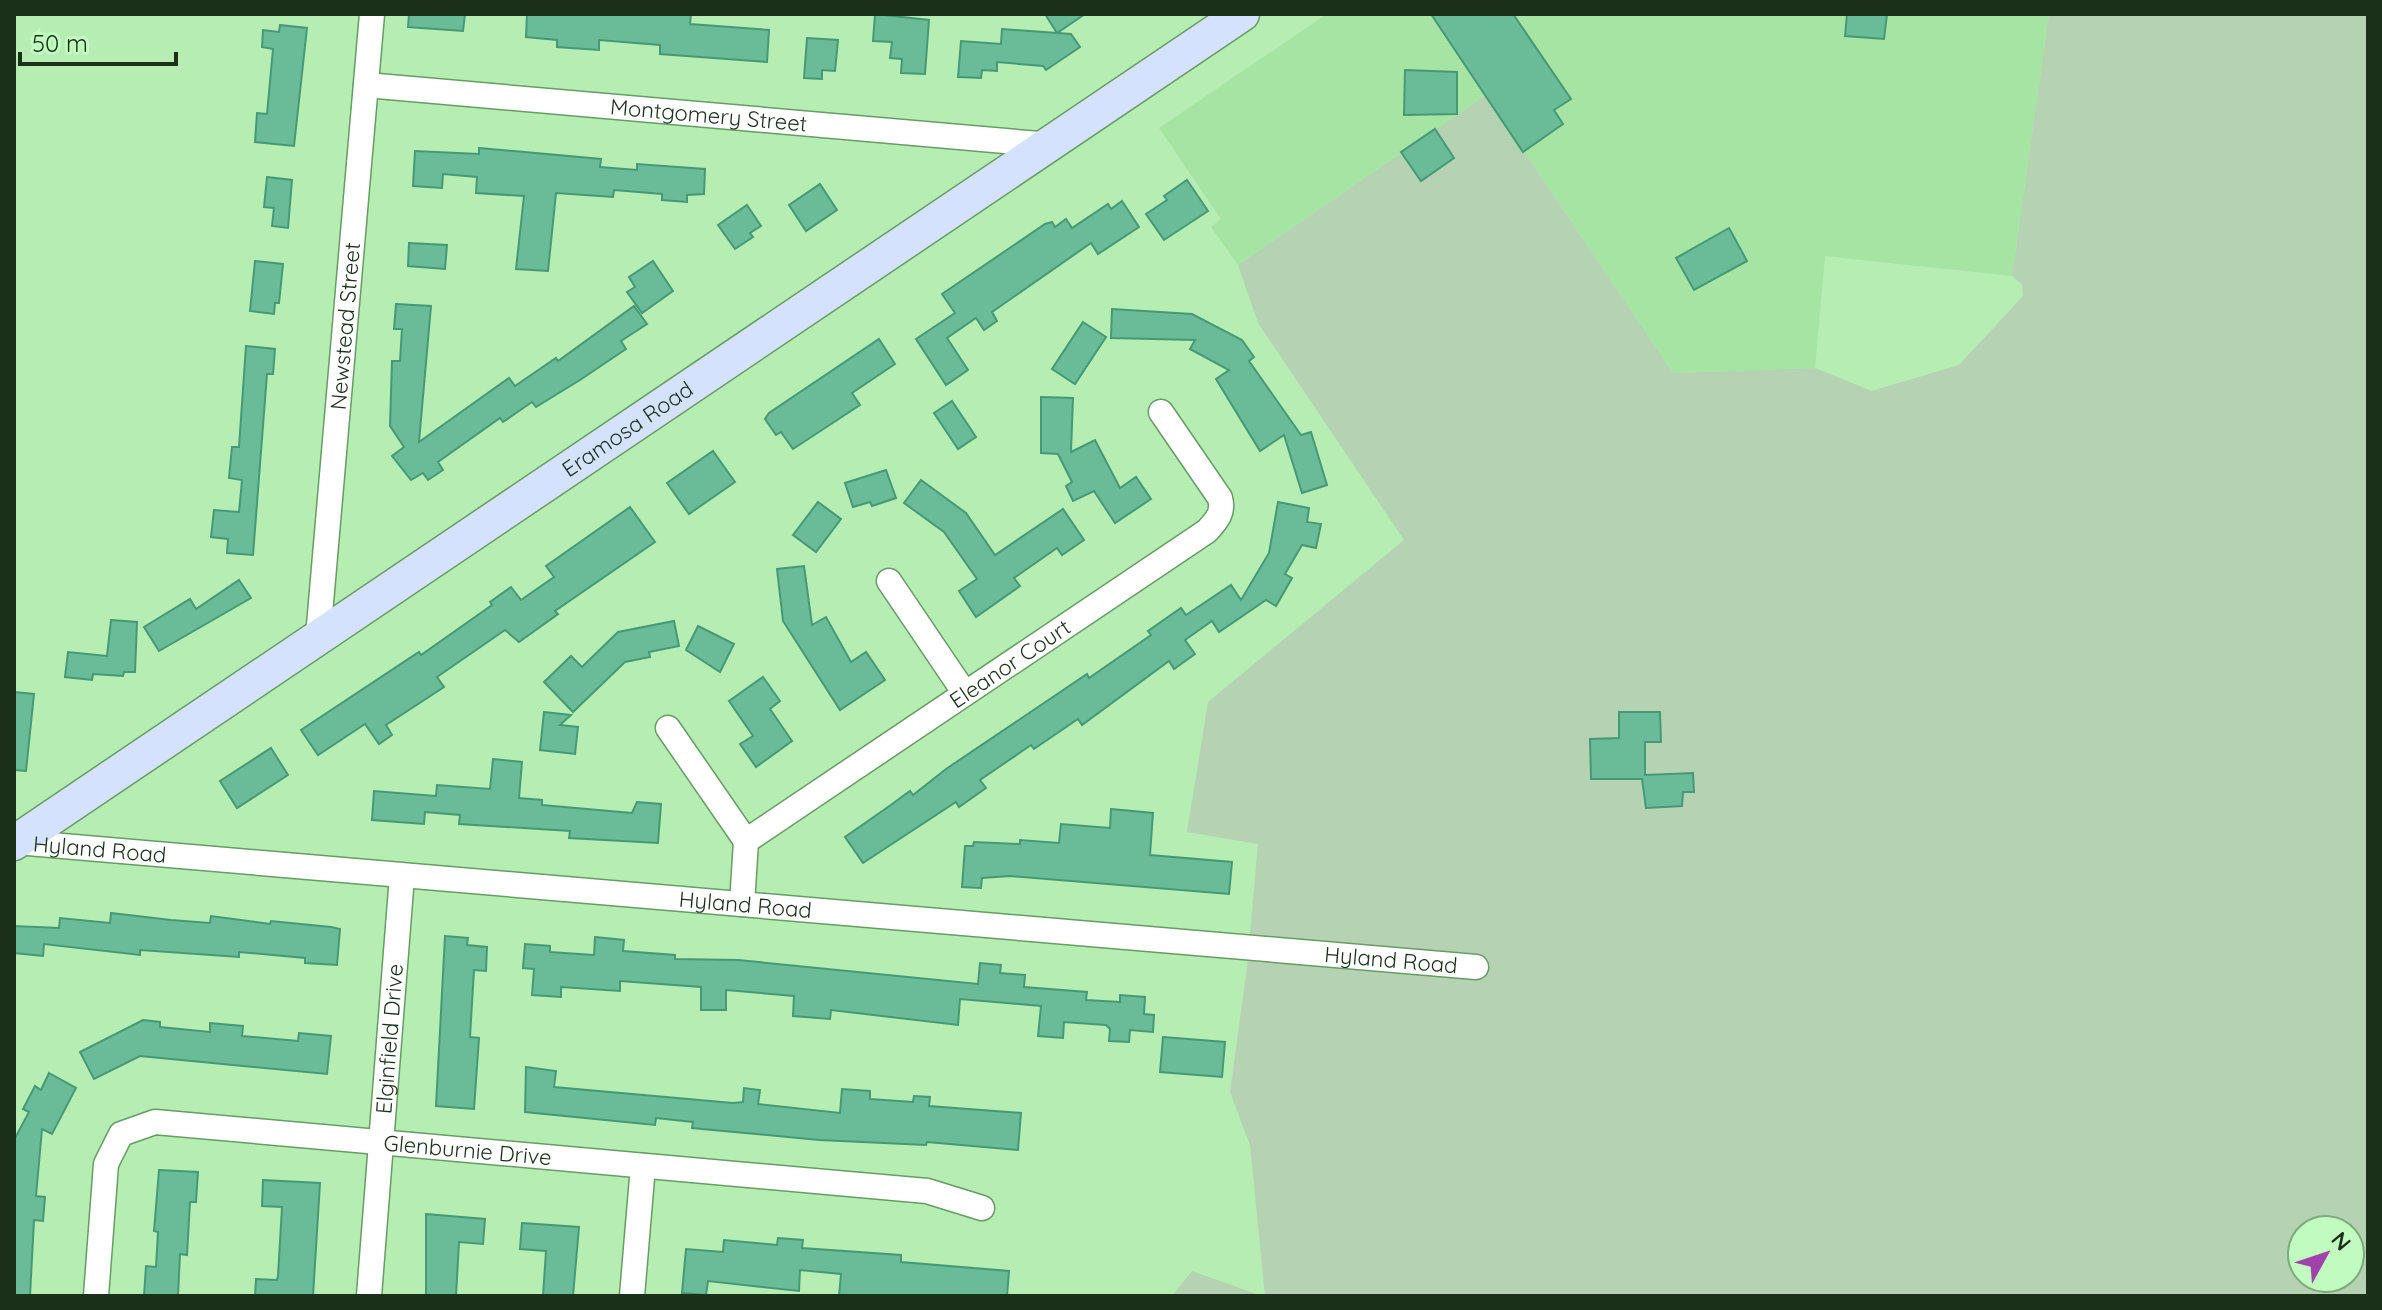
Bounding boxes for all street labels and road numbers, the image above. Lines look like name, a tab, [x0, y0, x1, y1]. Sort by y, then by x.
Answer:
street label: Montgomery Street	[609, 92, 808, 138]
street label: Newstead Street	[324, 241, 366, 411]
street label: Eramosa Road	[557, 375, 698, 483]
street label: Eleanor Court	[944, 613, 1076, 714]
street label: Hyland Road	[32, 830, 167, 869]
street label: Hyland Road	[678, 885, 813, 924]
street label: Hyland Road	[1323, 940, 1459, 979]
street label: Elginfield Drive	[369, 963, 409, 1115]
street label: Glenburnie Drive	[383, 1129, 553, 1171]

